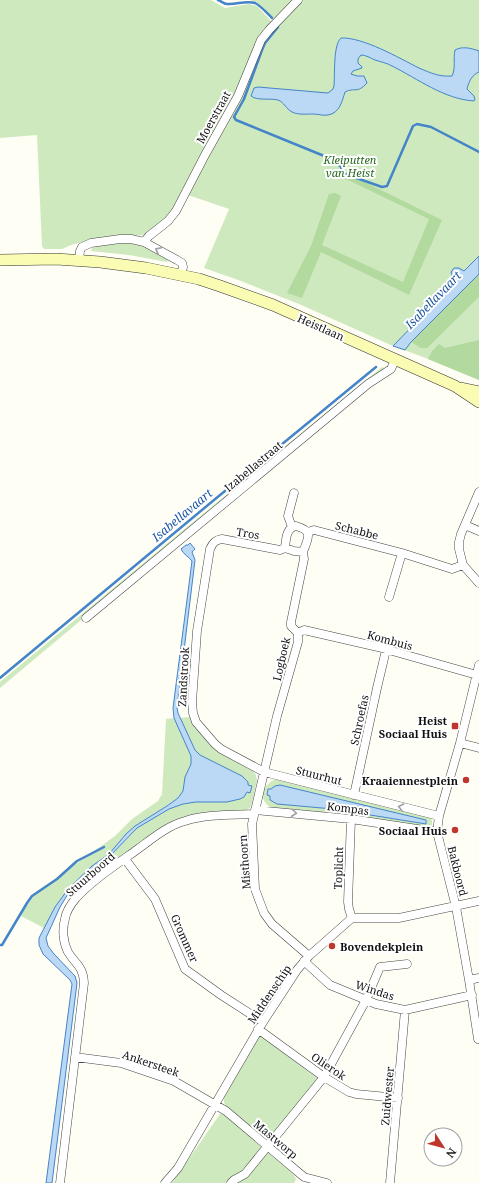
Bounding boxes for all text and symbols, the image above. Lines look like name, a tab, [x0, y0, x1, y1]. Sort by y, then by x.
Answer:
street label: Moerstraat	[192, 88, 234, 146]
park label: Kleiputten van Heist	[323, 152, 377, 180]
one-way arrow	[155, 247, 163, 255]
water label: Isabellavaart	[400, 267, 465, 333]
street label: Heistlaan	[295, 310, 347, 344]
street label: Izabellastraat	[221, 437, 285, 495]
water label: Isabellavaart	[147, 484, 216, 546]
street label: Schabbe	[334, 517, 380, 543]
street label: Tros	[235, 524, 261, 542]
street label: Kombuis	[366, 627, 414, 653]
street label: Logboek	[269, 635, 293, 682]
street label: Zandstrook	[174, 646, 192, 707]
street label: Schroefas	[346, 693, 372, 747]
place label: Heist Sociaal Huis	[379, 713, 448, 741]
marker: Heist Sociaal Huis	[450, 721, 460, 731]
street label: Stuurhut	[294, 762, 344, 788]
place label: Kraaiennestplein	[362, 773, 459, 788]
marker: Kraaiennestplein	[461, 775, 471, 785]
street label: Kompas	[326, 798, 370, 818]
one-way arrow	[398, 803, 405, 812]
one-way arrow	[291, 809, 297, 818]
place label: Sociaal Huis	[379, 823, 447, 838]
marker: Sociaal Huis	[450, 825, 460, 835]
street label: Misthoorn	[235, 834, 253, 890]
street label: Bakboord	[445, 844, 472, 898]
street label: Toplicht	[330, 846, 346, 889]
street label: Stuurboord	[62, 848, 118, 899]
street label: Grommer	[168, 912, 203, 965]
place label: Bovendekplein	[340, 939, 424, 954]
marker: Bovendekplein	[327, 941, 337, 951]
street label: Middenschip	[244, 961, 294, 1026]
street label: Windas	[354, 977, 396, 1003]
street label: Ankersteek	[121, 1046, 182, 1080]
street label: Olierok	[309, 1049, 350, 1083]
street label: Zuidwester	[377, 1065, 397, 1126]
street label: Mastworp	[251, 1116, 301, 1162]
north arrow	[423, 1127, 463, 1167]
text: N	[443, 1145, 460, 1161]

